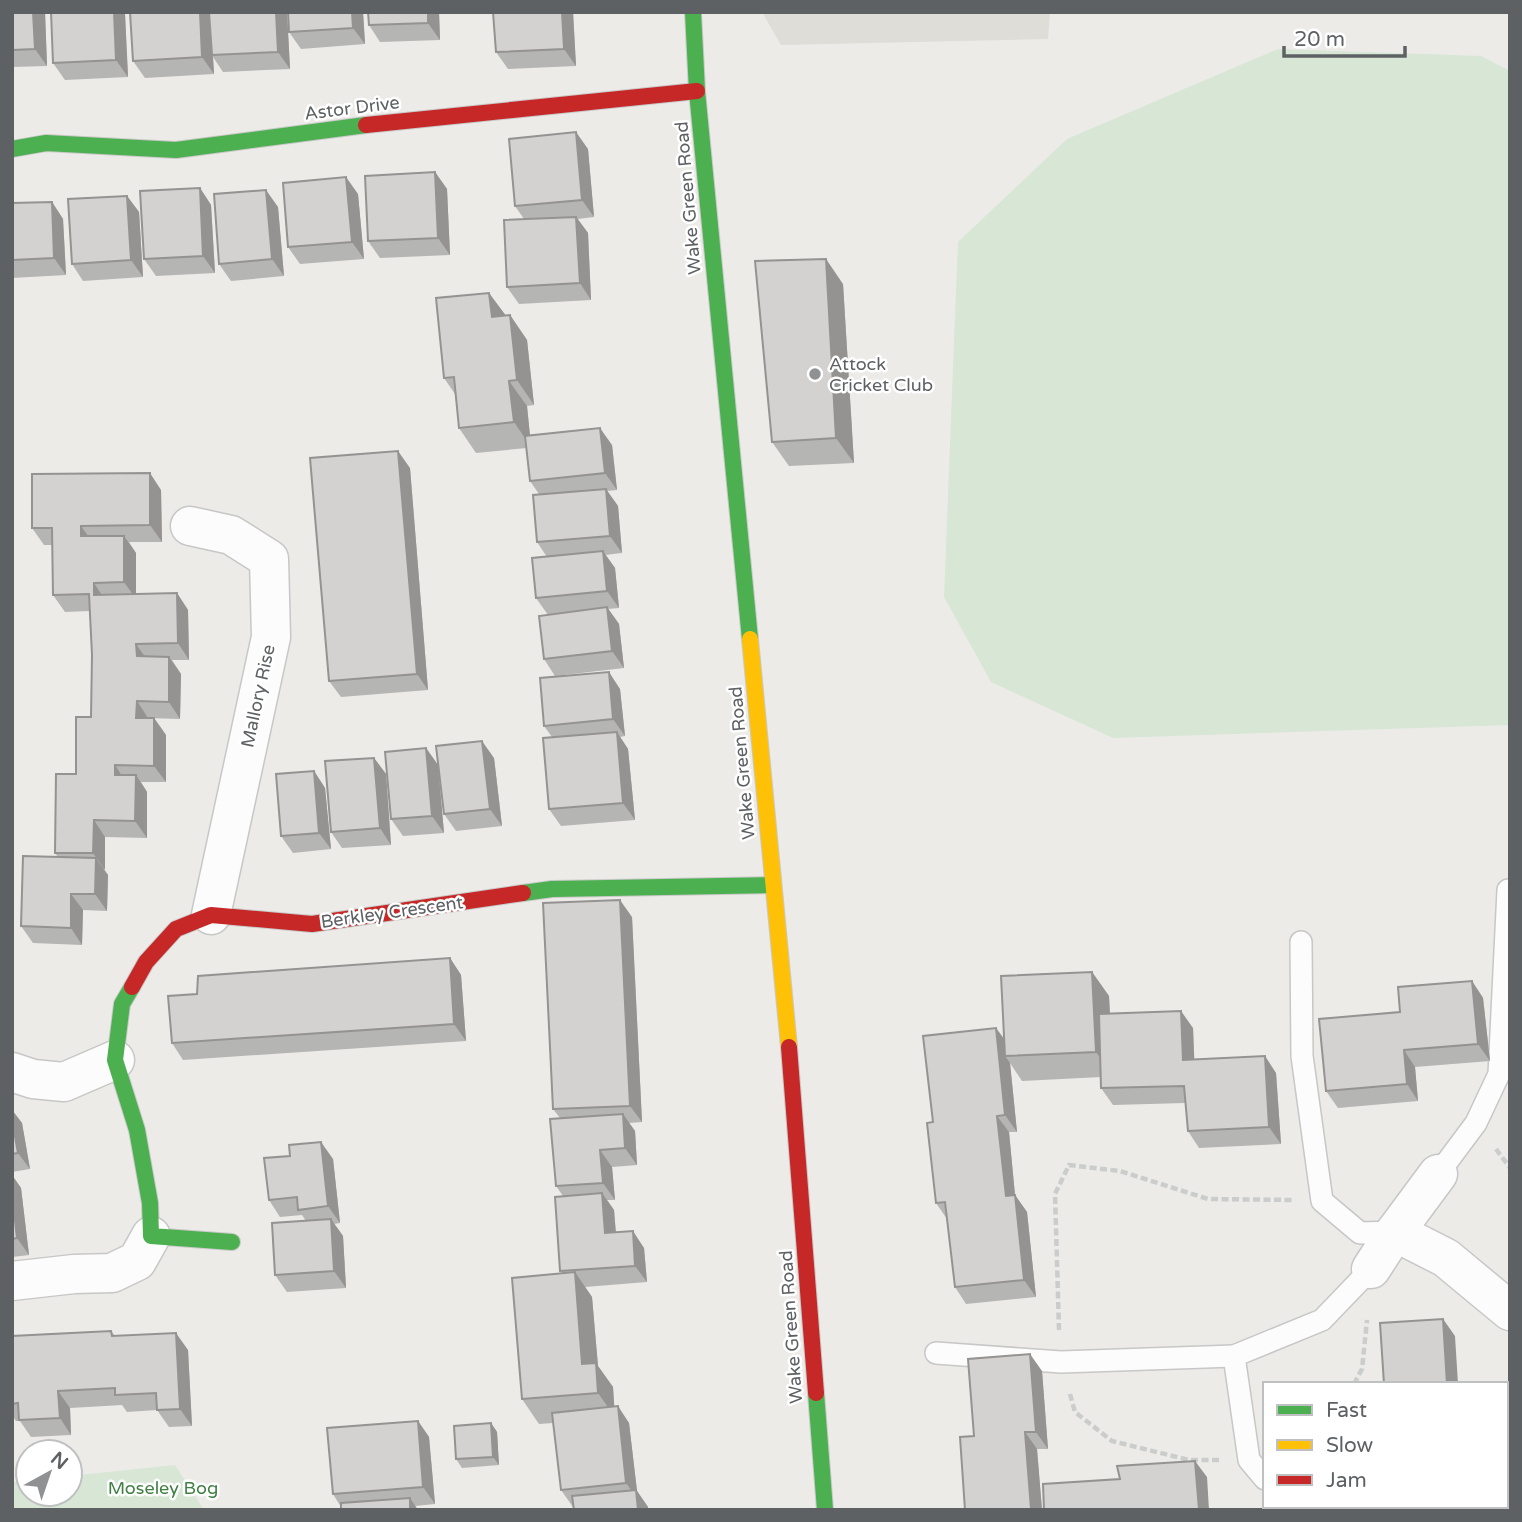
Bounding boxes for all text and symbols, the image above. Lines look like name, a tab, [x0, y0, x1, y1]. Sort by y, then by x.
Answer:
scale bar	[1284, 14, 1405, 58]
text: 20 m	[1294, 27, 1345, 52]
street label: Astor Drive	[303, 91, 401, 125]
street label: Wake Green Road	[670, 121, 706, 275]
place label: Attock Cricket Club	[829, 353, 933, 396]
marker: Attock Cricket Club	[807, 366, 823, 382]
street label: Mallory Rise	[236, 642, 280, 750]
street label: Wake Green Road	[724, 686, 760, 840]
street label: Berkley Crescent	[319, 891, 465, 933]
street label: Wake Green Road	[775, 1250, 807, 1404]
legend	[1263, 1382, 1508, 1508]
text: Fast	[1326, 1398, 1367, 1423]
text: Slow	[1326, 1433, 1374, 1458]
north arrow	[14, 1438, 84, 1508]
text: N	[46, 1447, 72, 1474]
text: Jam	[1326, 1468, 1367, 1493]
park label: Moseley Bog	[108, 1477, 218, 1499]

